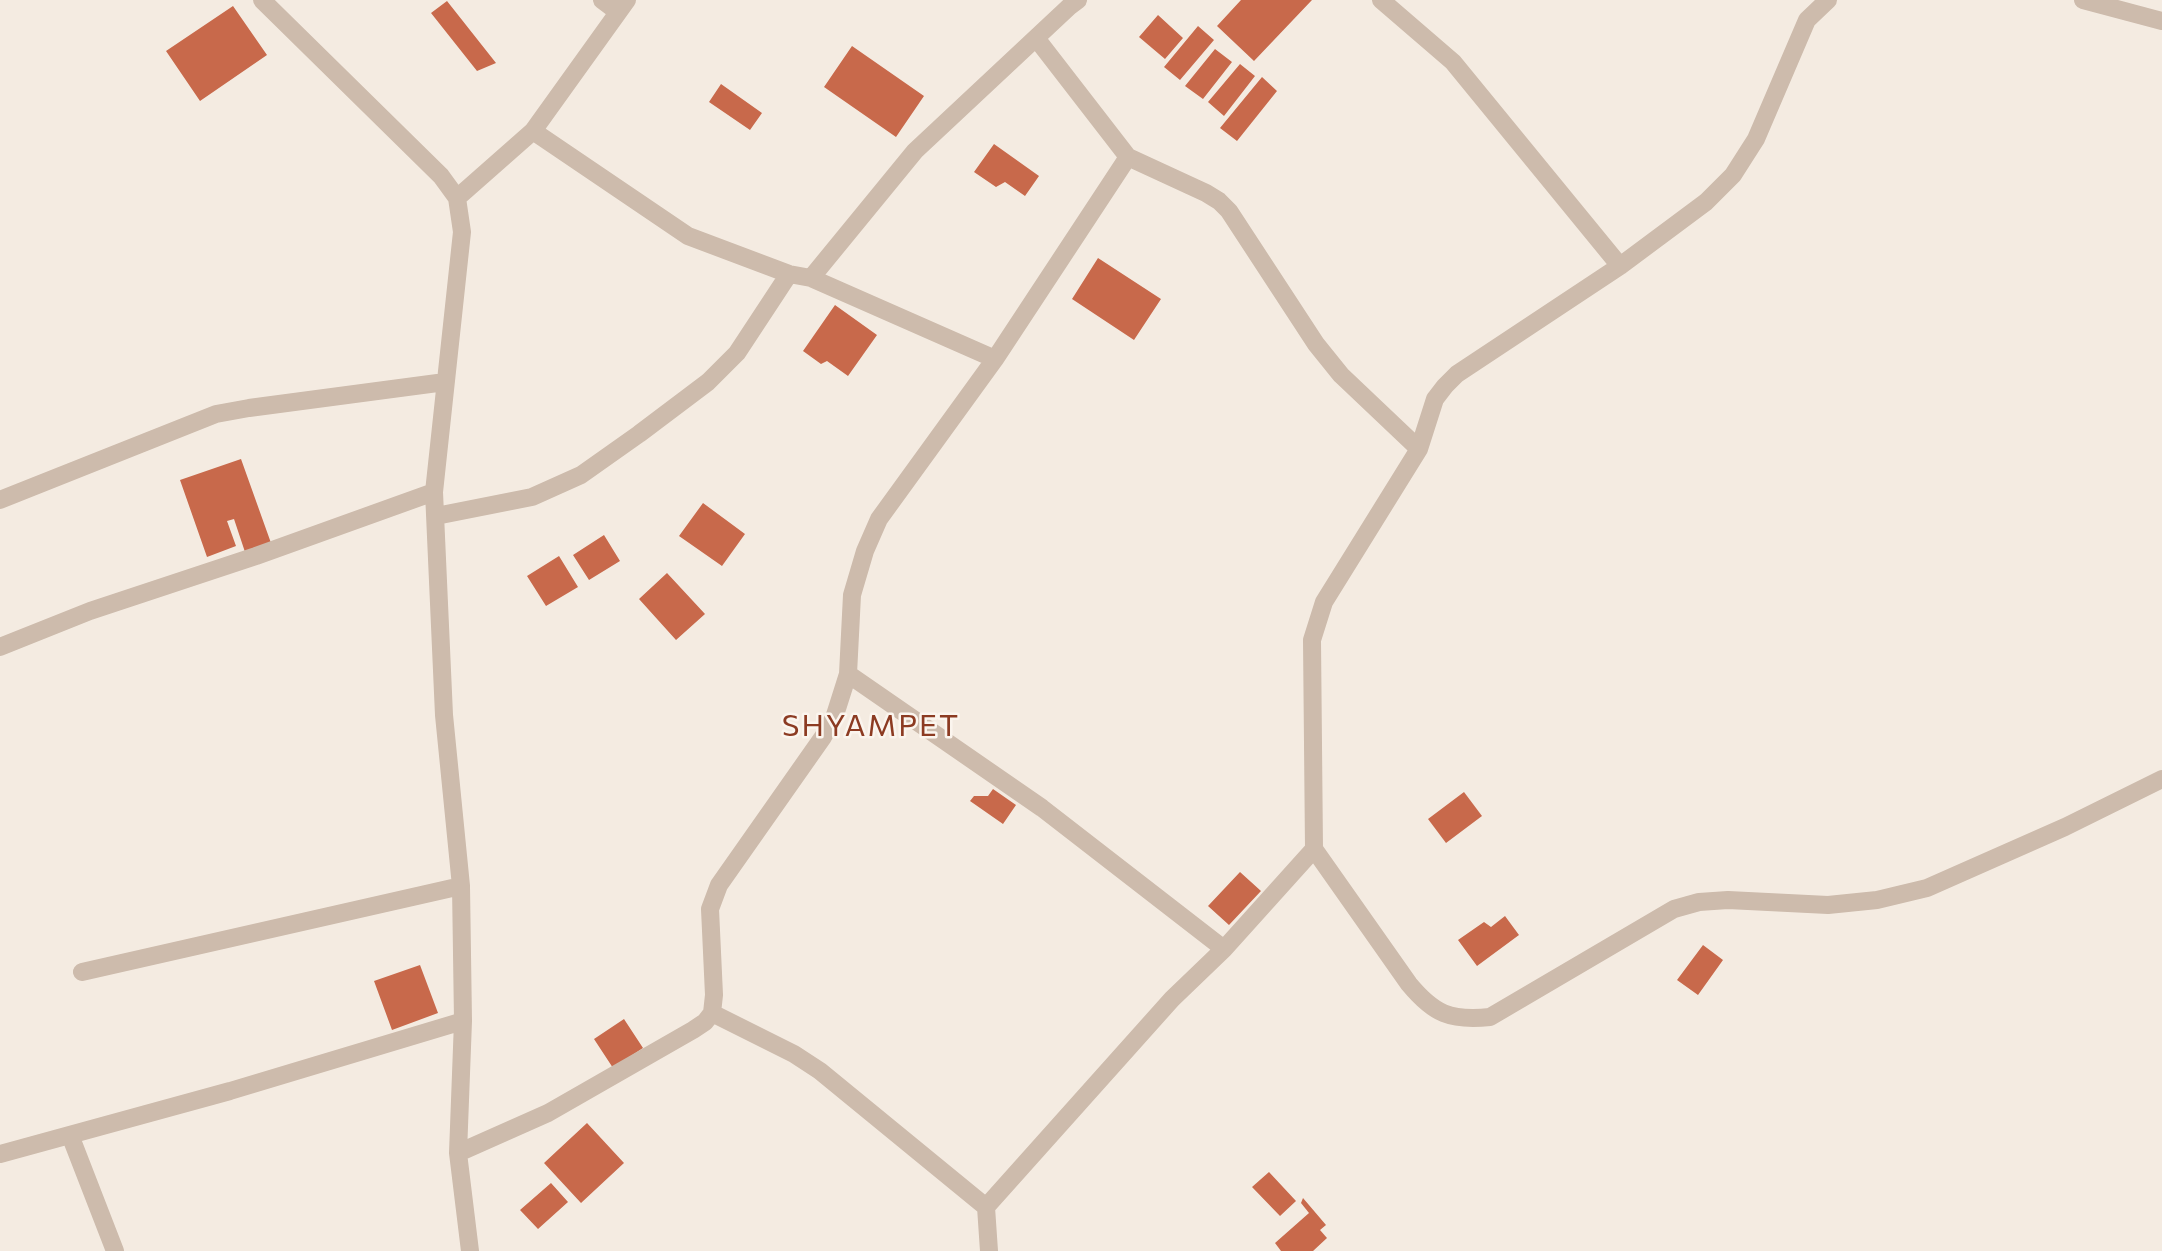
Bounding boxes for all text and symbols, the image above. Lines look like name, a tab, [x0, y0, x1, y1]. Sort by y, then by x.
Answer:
district label: SHYAMPET	[783, 708, 959, 744]

